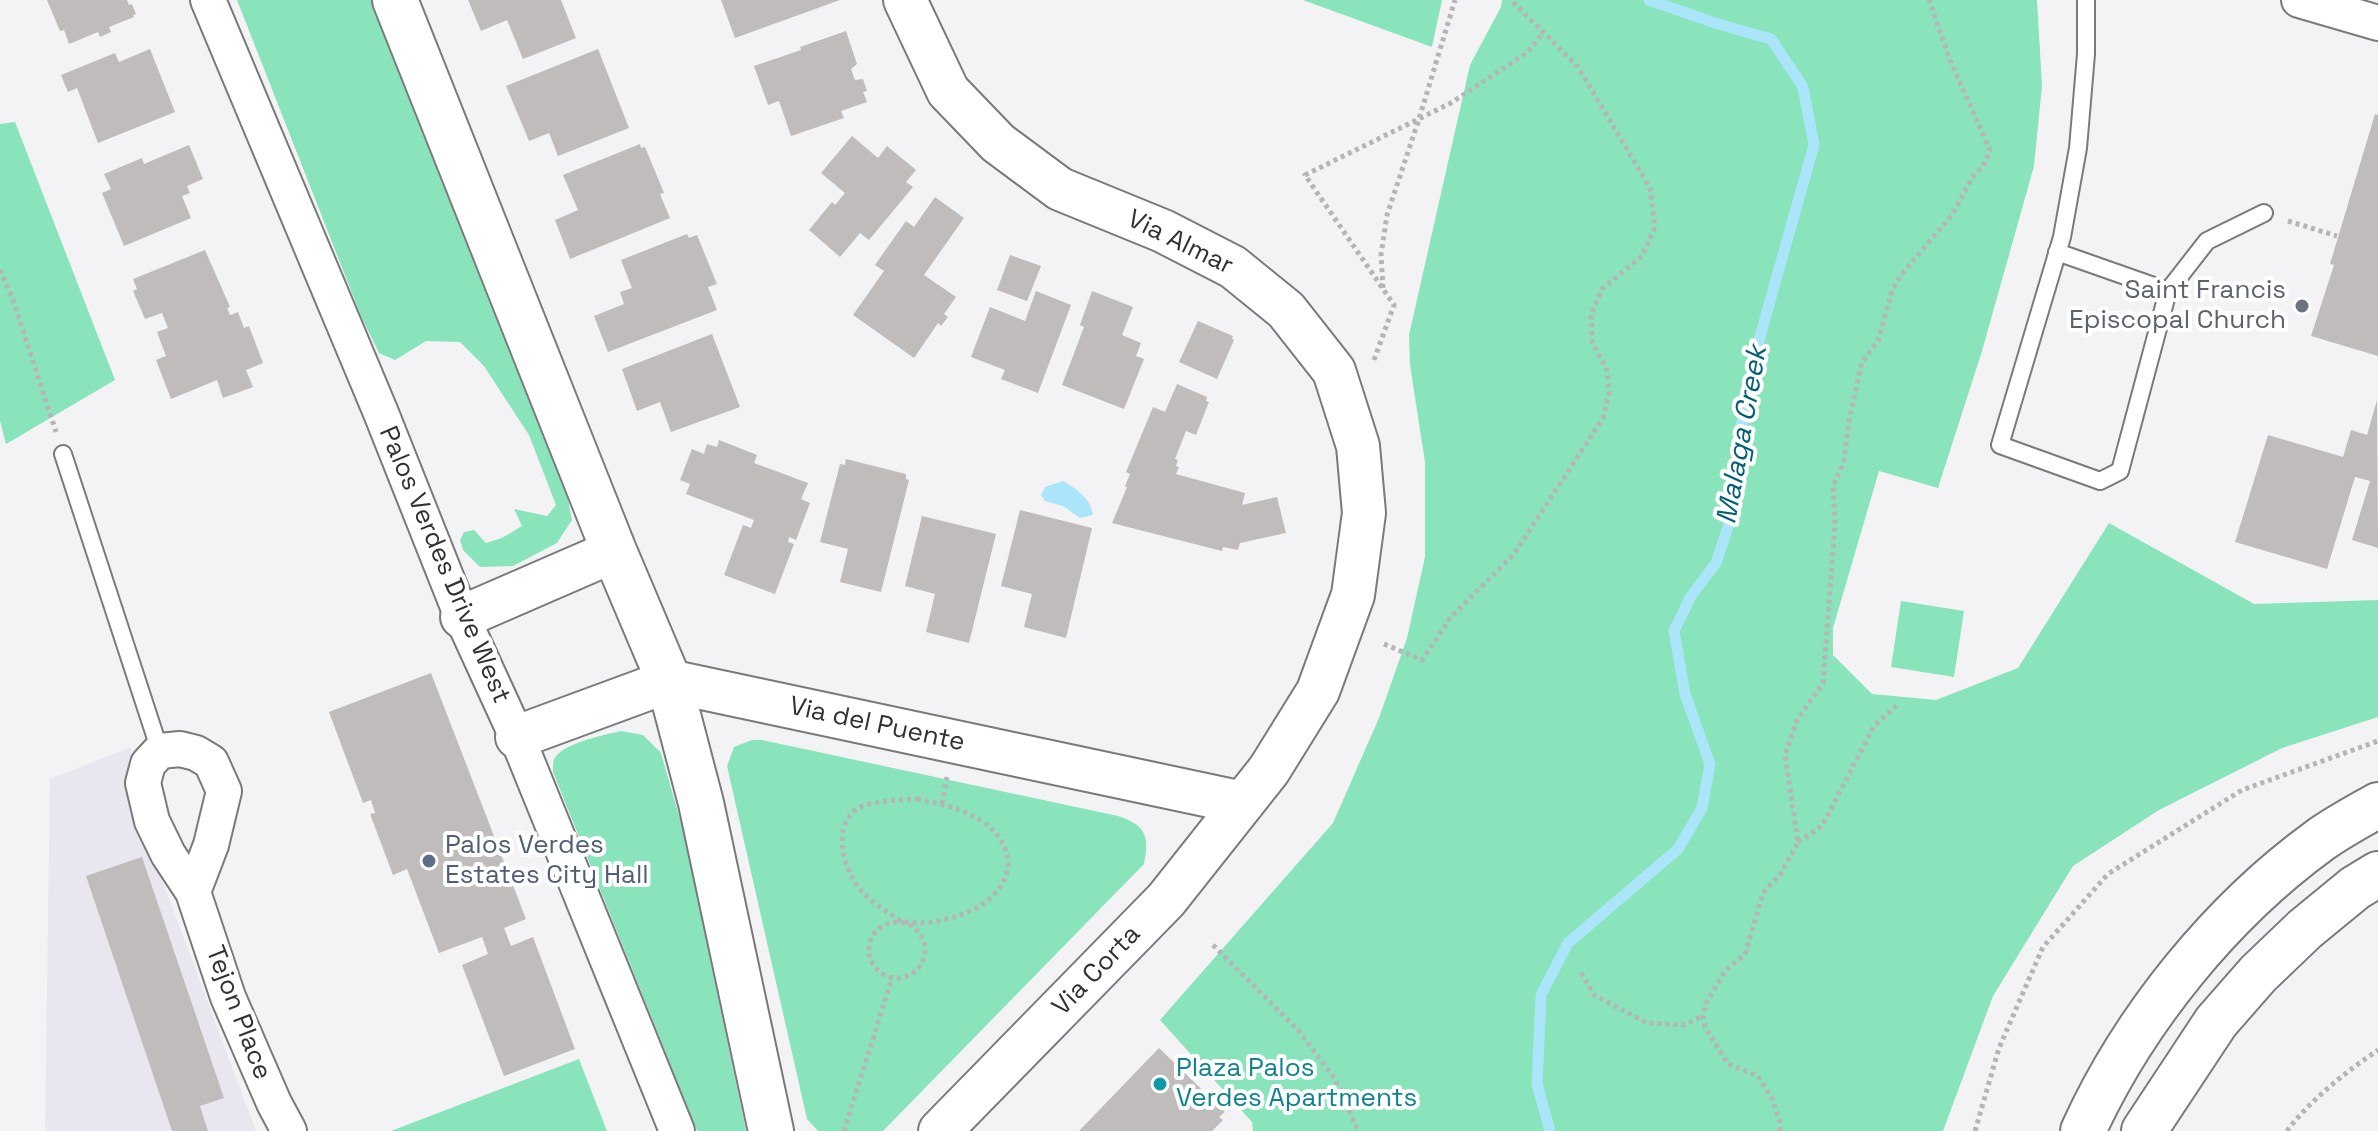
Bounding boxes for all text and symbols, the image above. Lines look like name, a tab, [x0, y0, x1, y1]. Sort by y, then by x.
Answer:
street label: Via Almar	[1122, 204, 1238, 282]
place label: Saint Francis Episcopal Church	[2069, 275, 2286, 336]
marker: Saint Francis Episcopal Church	[2293, 297, 2311, 315]
water label: Malaga Creek	[1711, 343, 1775, 527]
street label: Palos Verdes Drive West	[372, 422, 516, 708]
street label: Via del Puente	[786, 691, 968, 759]
place label: Palos Verdes Estates City Hall	[445, 830, 649, 892]
marker: Palos Verdes Estates City Hall	[420, 852, 438, 870]
street label: Via Corta	[1046, 919, 1148, 1023]
street label: Tejon Place	[198, 942, 278, 1084]
place label: Plaza Palos Verdes Apartments	[1176, 1053, 1417, 1114]
marker: Plaza Palos Verdes Apartments	[1151, 1075, 1169, 1093]

